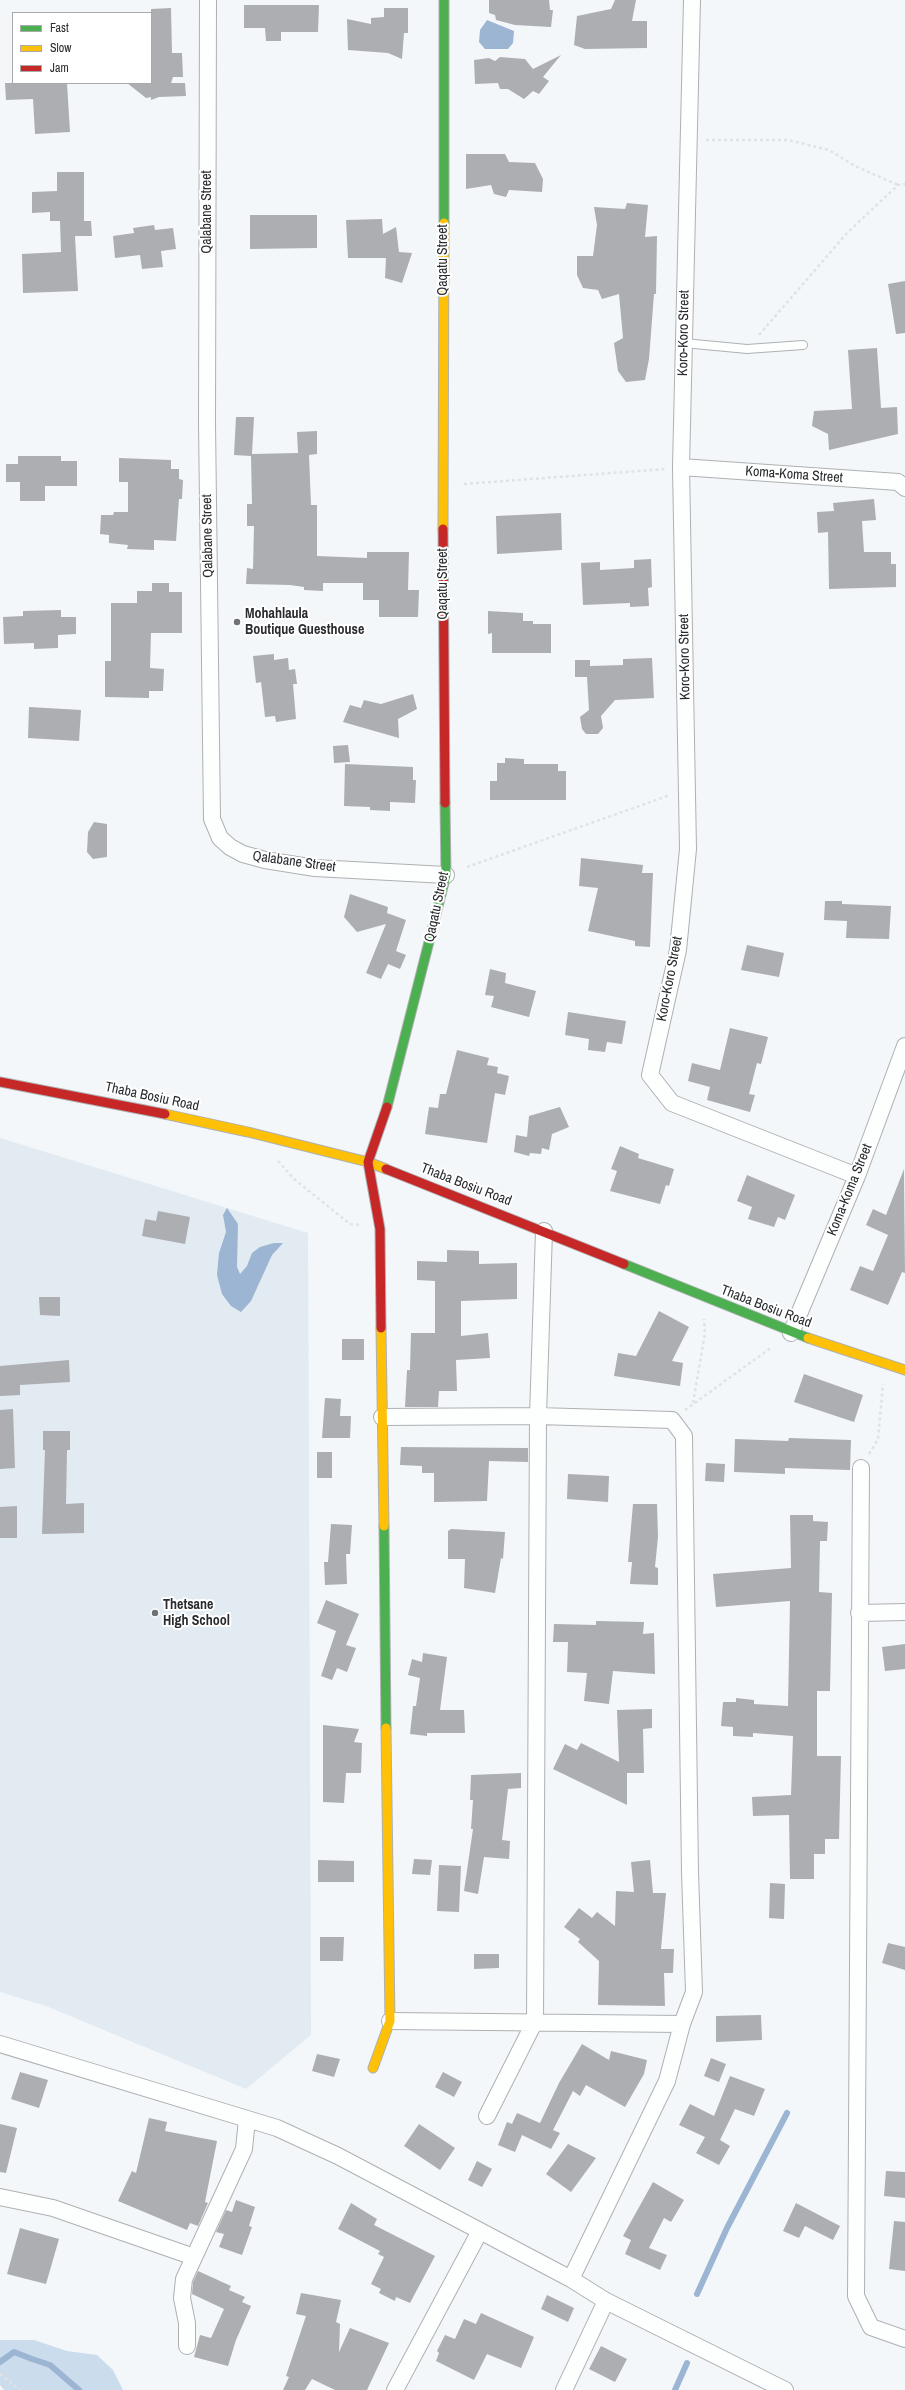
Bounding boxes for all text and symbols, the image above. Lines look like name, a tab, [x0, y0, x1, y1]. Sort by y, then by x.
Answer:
legend	[12, 12, 152, 84]
text: Fast	[50, 20, 69, 36]
text: Slow	[50, 40, 71, 56]
text: Jam	[50, 60, 69, 76]
street label: Qalabane Street	[199, 170, 215, 254]
street label: Qaqatu Street	[435, 224, 451, 296]
street label: Koro-Koro Street	[675, 290, 693, 376]
street label: Koma-Koma Street	[745, 463, 843, 487]
street label: Qalabane Street	[199, 494, 217, 578]
street label: Qaqatu Street	[435, 548, 451, 620]
place label: Mohahlaula Boutique Guesthouse	[245, 606, 364, 638]
street label: Koro-Koro Street	[676, 614, 694, 700]
marker: Mohahlaula Boutique Guesthouse	[232, 617, 242, 627]
street label: Qalabane Street	[251, 848, 337, 876]
street label: Qaqatu Street	[421, 870, 453, 944]
street label: Koro-Koro Street	[654, 935, 686, 1023]
street label: Thaba Bosiu Road	[103, 1079, 201, 1115]
street label: Koma-Koma Street	[824, 1142, 876, 1238]
street label: Thaba Bosiu Road	[418, 1160, 514, 1210]
street label: Thaba Bosiu Road	[718, 1282, 814, 1332]
place label: Thetsane High School	[163, 1597, 230, 1630]
marker: Thetsane High School	[150, 1608, 160, 1618]

